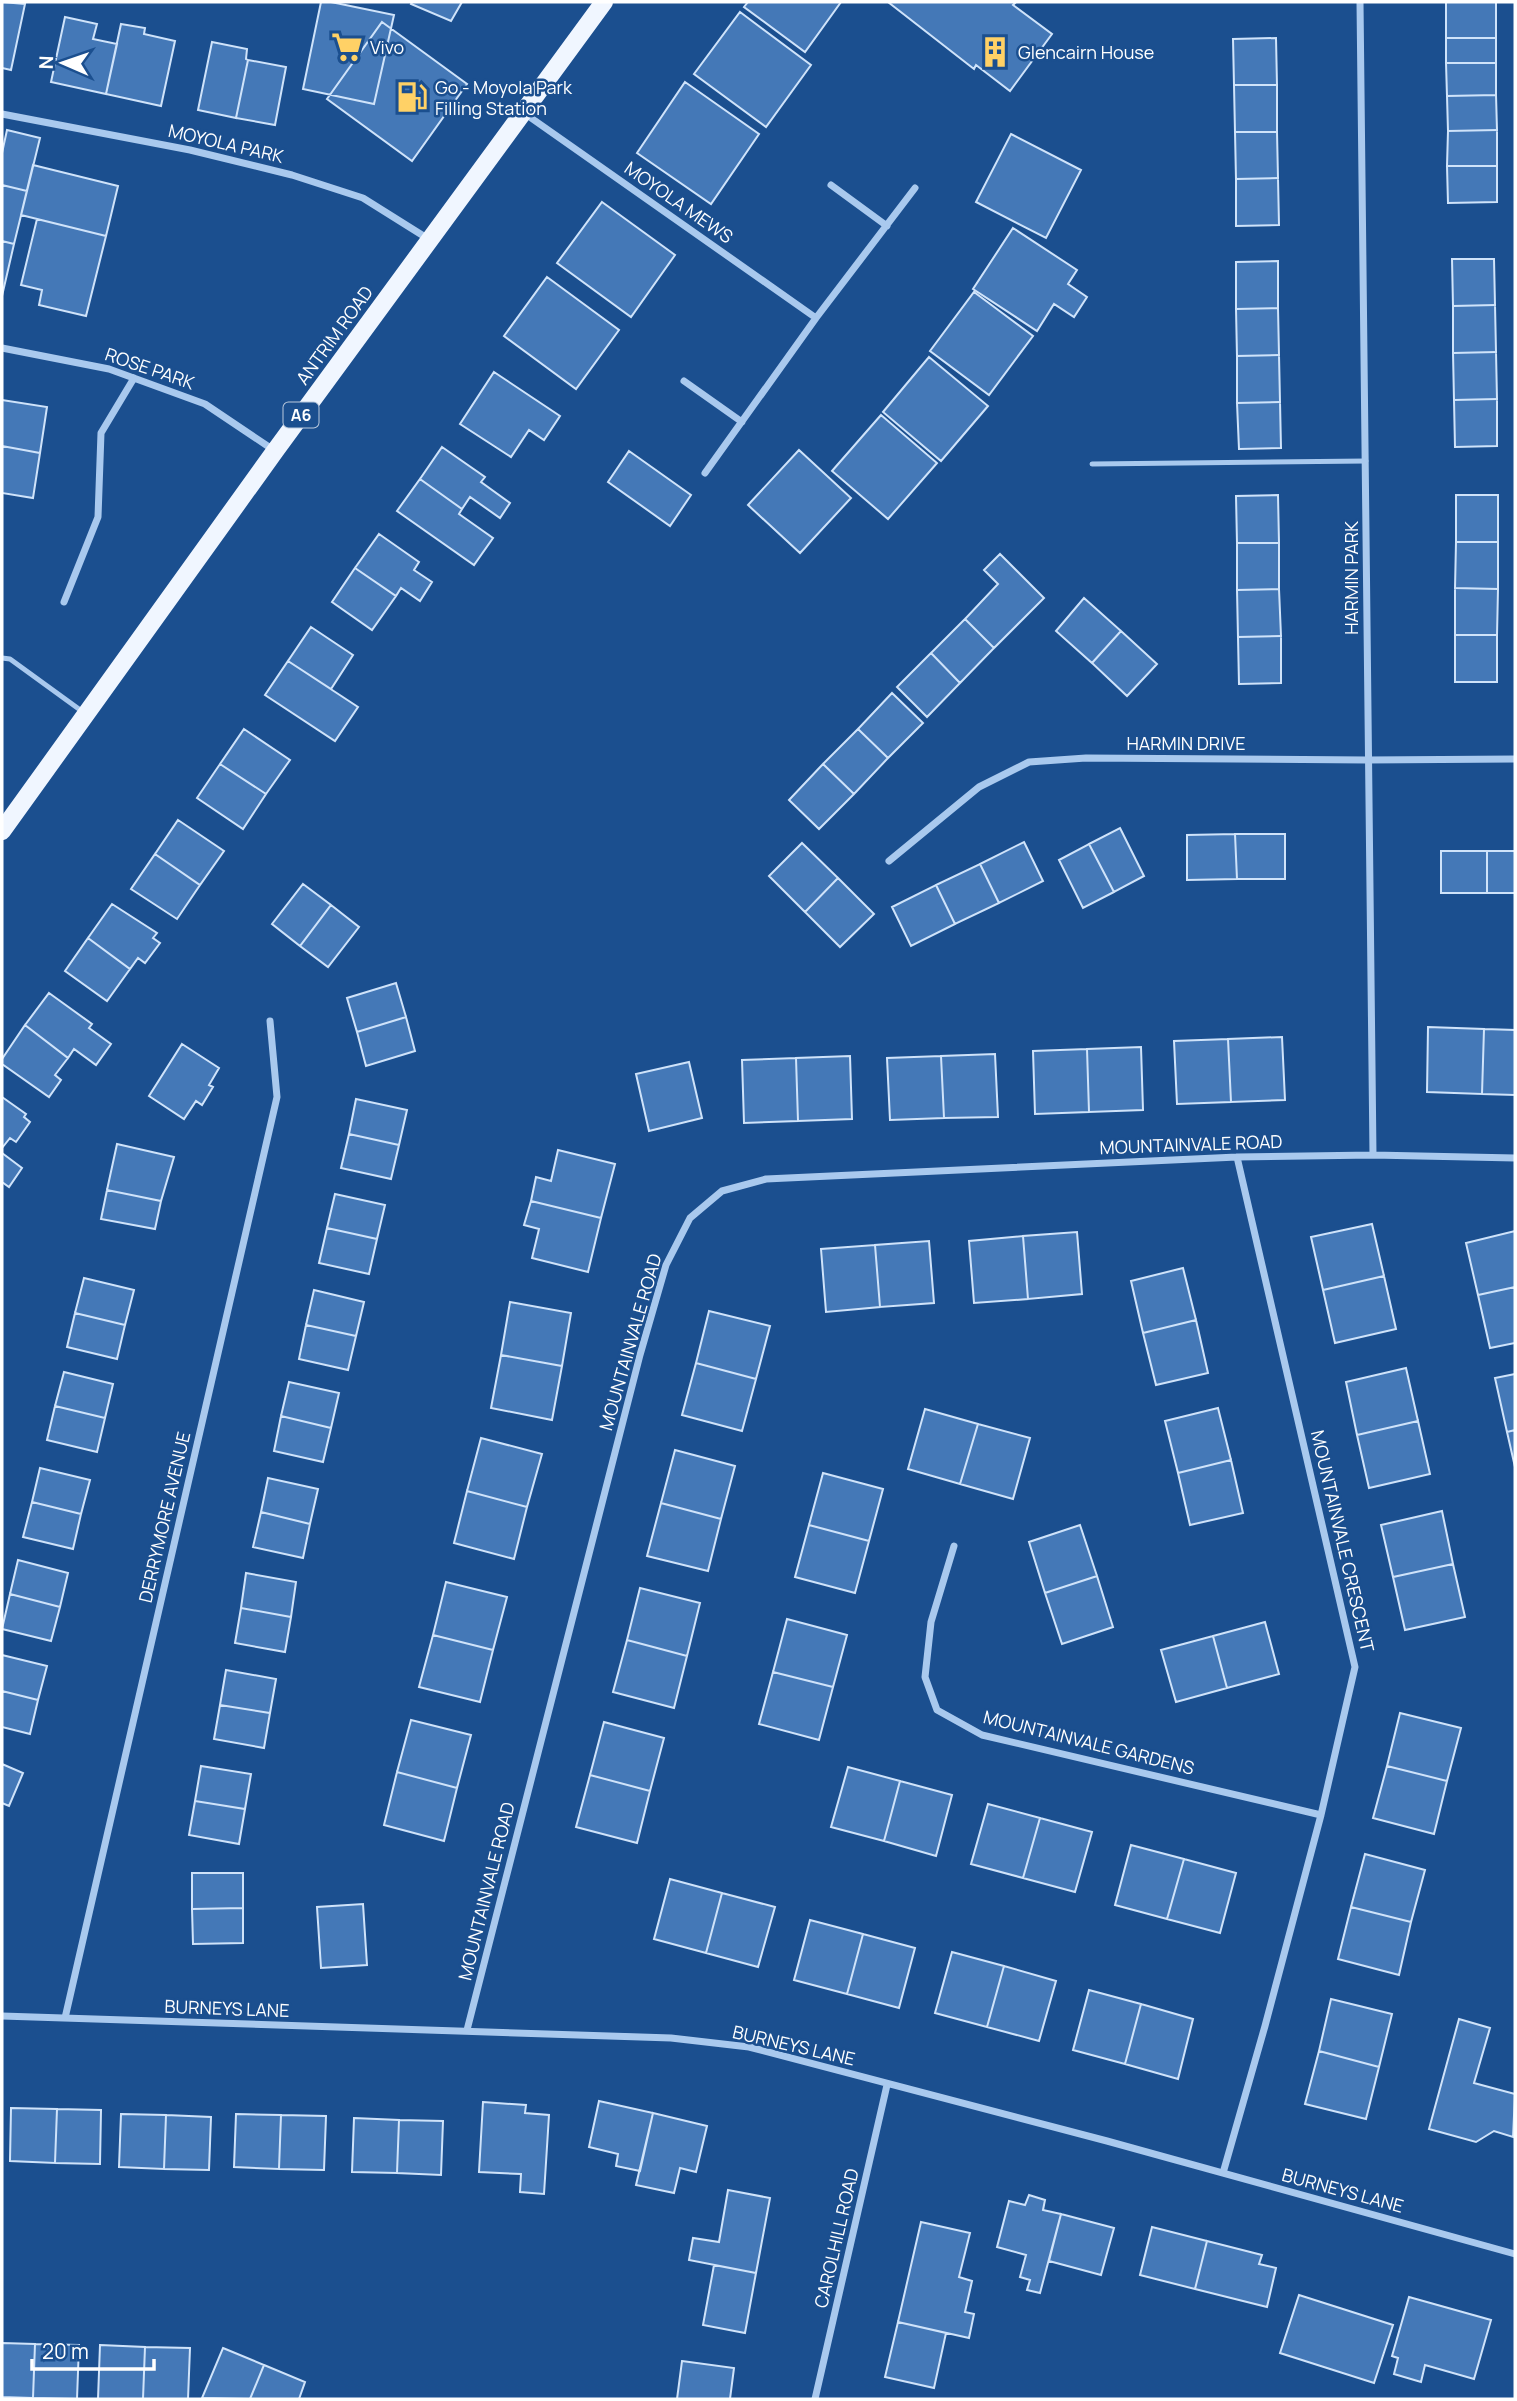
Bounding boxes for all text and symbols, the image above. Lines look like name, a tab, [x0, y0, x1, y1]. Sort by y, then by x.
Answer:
north arrow	[28, 28, 98, 98]
supermarket icon: Vivo	[330, 30, 364, 64]
place label: Vivo	[370, 35, 404, 59]
building icon: Glencairn House	[978, 35, 1012, 69]
place label: Glencairn House	[1018, 40, 1154, 64]
text: N	[33, 55, 59, 70]
place label: Go - Moyola Park Filling Station	[435, 75, 573, 120]
fuel station icon: Go - Moyola Park Filling Station	[395, 80, 429, 114]
street label: MOYOLA PARK	[166, 118, 286, 168]
street label: MOYOLA MEWS	[620, 156, 738, 248]
street label: ANTRIM ROAD	[290, 281, 378, 389]
street label: ROSE PARK	[102, 342, 198, 395]
road number: A6	[284, 402, 318, 428]
street label: HARMIN PARK	[1339, 521, 1363, 635]
street label: HARMIN DRIVE	[1126, 731, 1246, 755]
street label: MOUNTAINVALE ROAD	[1099, 1129, 1283, 1159]
street label: MOUNTAINVALE ROAD	[593, 1251, 667, 1433]
street label: MOUNTAINVALE CRESCENT	[1306, 1428, 1380, 1654]
street label: DERRYMORE AVENUE	[133, 1429, 195, 1605]
street label: MOUNTAINVALE GARDENS	[981, 1704, 1197, 1780]
street label: MOUNTAINVALE ROAD	[452, 1799, 520, 1983]
street label: BURNEYS LANE	[164, 1994, 290, 2022]
street label: BURNEYS LANE	[730, 2019, 858, 2071]
street label: BURNEYS LANE	[1280, 2162, 1406, 2218]
street label: CAROLHILL ROAD	[808, 2166, 864, 2310]
scale bar	[32, 2328, 154, 2372]
text: 20 m	[42, 2337, 89, 2365]

